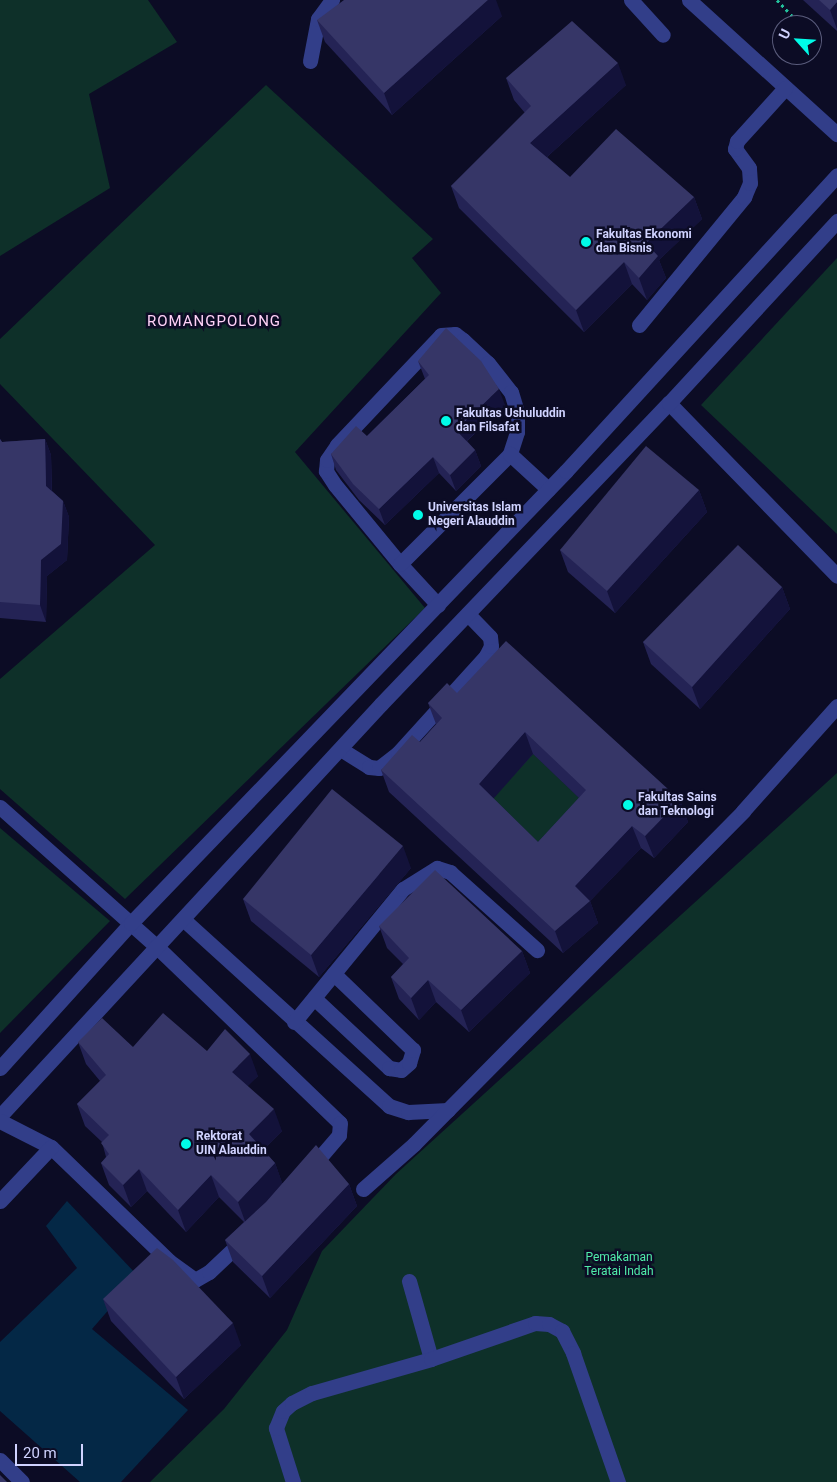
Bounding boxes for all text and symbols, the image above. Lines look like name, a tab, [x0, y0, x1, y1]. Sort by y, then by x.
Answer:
north arrow	[772, 15, 822, 65]
text: U	[775, 26, 794, 42]
place label: Fakultas Ekonomi dan Bisnis	[596, 228, 692, 256]
marker: Fakultas Ekonomi dan Bisnis	[580, 236, 592, 248]
district label: ROMANGPOLONG	[145, 313, 283, 331]
place label: Fakultas Ushuluddin dan Filsafat	[456, 407, 566, 435]
marker: Fakultas Ushuluddin dan Filsafat	[440, 415, 452, 427]
place label: Universitas Islam Negeri Alauddin	[428, 501, 521, 529]
marker: Universitas Islam Negeri Alauddin	[412, 509, 424, 521]
place label: Fakultas Sains dan Teknologi	[638, 791, 717, 819]
marker: Fakultas Sains dan Teknologi	[622, 799, 634, 811]
place label: Rektorat UIN Alauddin	[196, 1130, 267, 1158]
marker: Rektorat UIN Alauddin	[180, 1138, 192, 1150]
park label: Pemakaman Teratai Indah	[584, 1251, 654, 1279]
scale bar	[18, 1434, 85, 1466]
text: 20 m	[23, 1444, 57, 1462]

